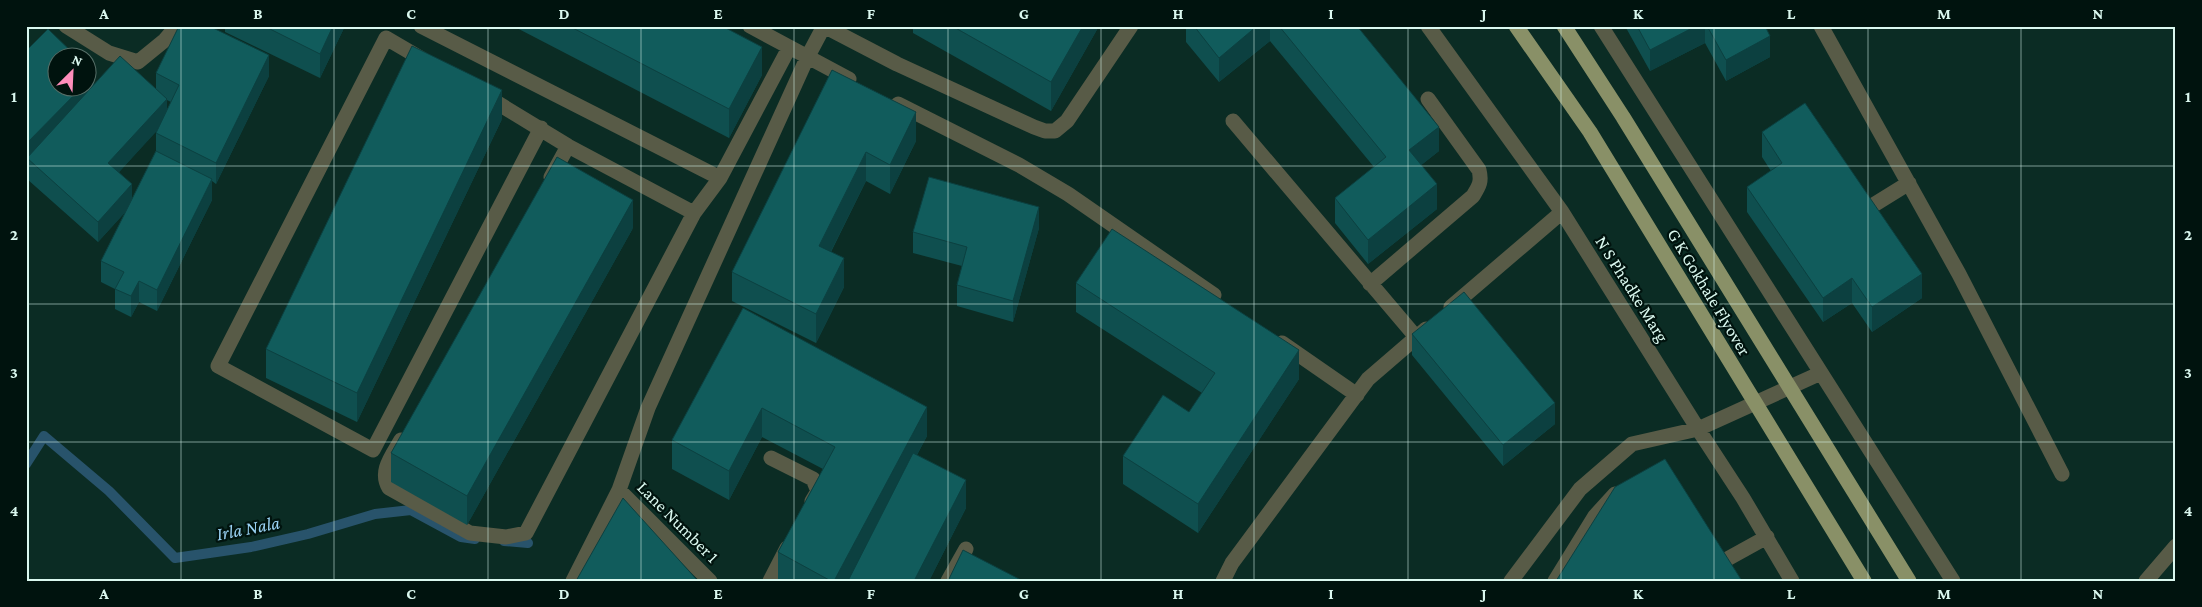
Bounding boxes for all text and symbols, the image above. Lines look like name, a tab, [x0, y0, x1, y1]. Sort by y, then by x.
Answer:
text: A	[98, 5, 109, 22]
text: B	[253, 5, 263, 22]
text: C	[406, 5, 416, 22]
text: D	[558, 5, 570, 22]
text: E	[713, 5, 723, 22]
text: F	[867, 5, 876, 22]
text: G	[1019, 5, 1029, 22]
text: H	[1173, 5, 1184, 22]
text: I	[1328, 5, 1334, 22]
text: J	[1479, 5, 1487, 22]
text: K	[1633, 5, 1644, 22]
text: L	[1787, 5, 1796, 22]
text: M	[1937, 5, 1951, 22]
text: N	[2093, 5, 2104, 22]
north arrow	[48, 48, 98, 98]
text: N	[70, 51, 85, 70]
text: 1	[11, 88, 17, 105]
text: 1	[2185, 88, 2191, 105]
street label: G K Gokhale Flyover	[1663, 225, 1755, 360]
text: 2	[10, 226, 18, 243]
text: 2	[2184, 226, 2192, 243]
street label: N S Phadke Marg	[1591, 232, 1673, 346]
text: 3	[10, 364, 18, 381]
text: 3	[2184, 364, 2192, 381]
street label: Lane Number 1	[633, 477, 723, 567]
text: 4	[10, 502, 19, 519]
text: 4	[2184, 502, 2193, 519]
water label: Irla Nala	[214, 512, 282, 544]
text: A	[98, 585, 109, 602]
text: B	[253, 585, 263, 602]
text: C	[406, 585, 416, 602]
text: D	[558, 585, 570, 602]
text: E	[713, 585, 723, 602]
text: F	[867, 585, 876, 602]
text: G	[1019, 585, 1029, 602]
text: H	[1173, 585, 1184, 602]
text: I	[1328, 585, 1334, 602]
text: J	[1479, 585, 1487, 602]
text: K	[1633, 585, 1644, 602]
text: L	[1787, 585, 1796, 602]
text: M	[1937, 585, 1951, 602]
text: N	[2093, 585, 2104, 602]

